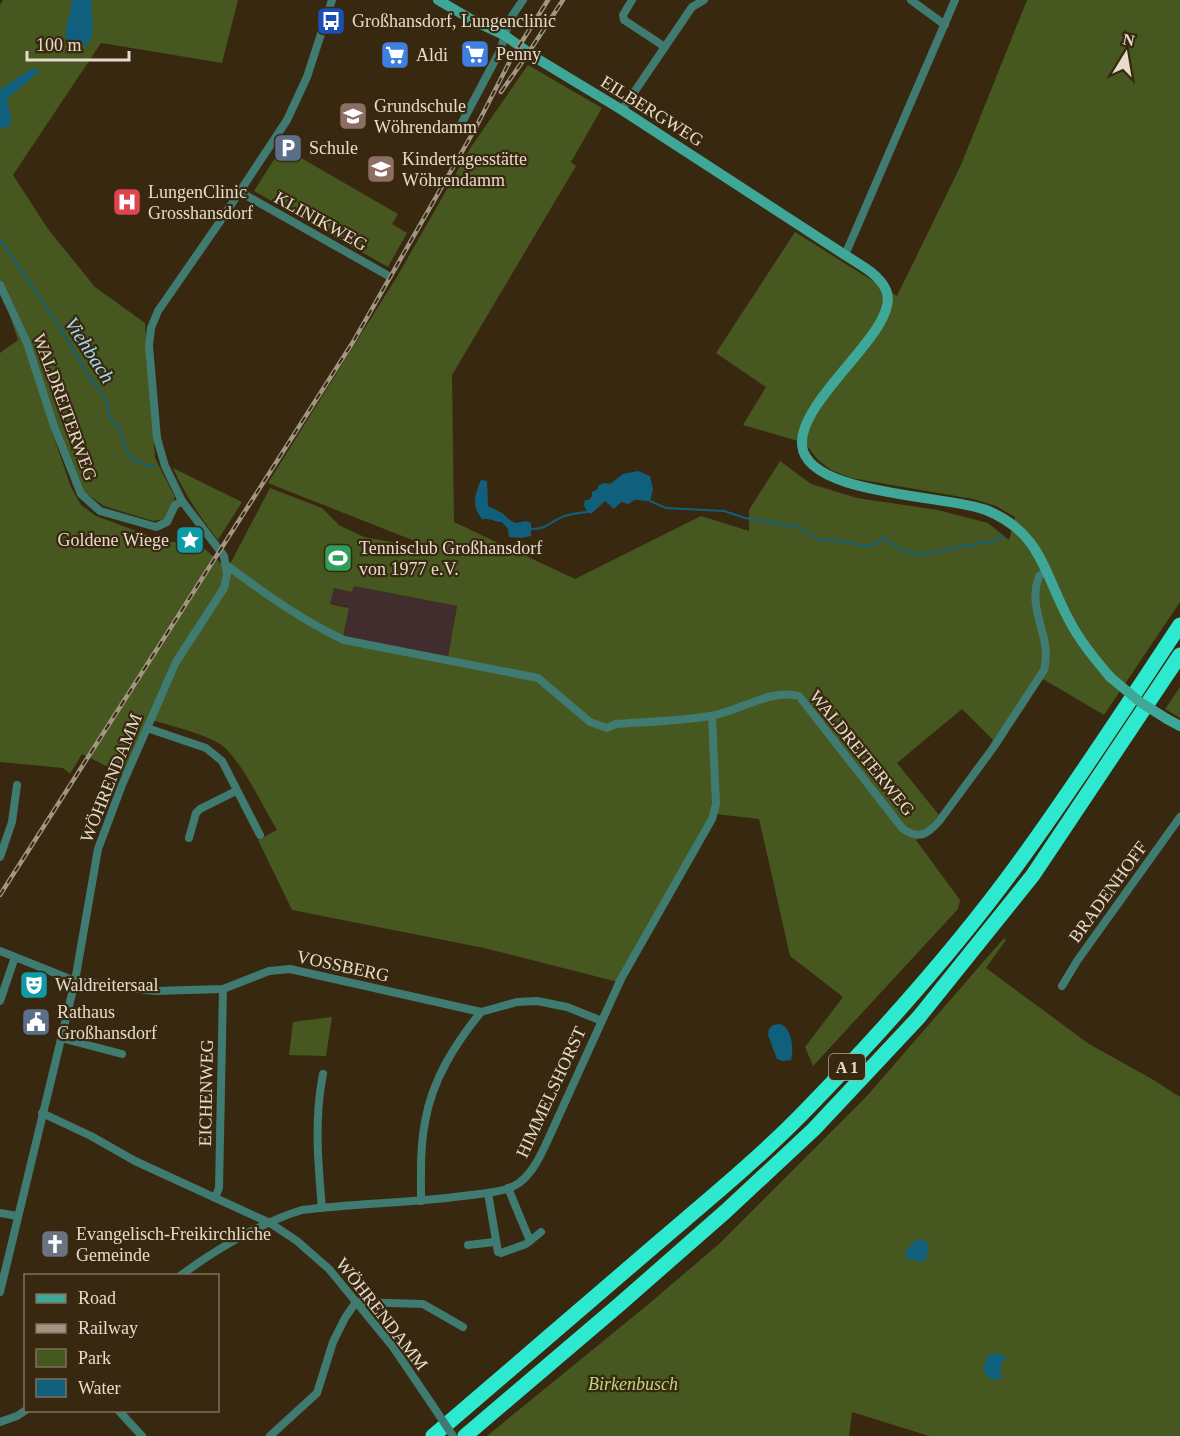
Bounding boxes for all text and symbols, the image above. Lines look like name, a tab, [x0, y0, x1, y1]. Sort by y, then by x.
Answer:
bus stop icon: Großhansdorf, Lungenclinic	[315, 5, 347, 37]
place label: Großhansdorf, Lungenclinic	[352, 11, 556, 31]
scale bar	[27, 24, 129, 62]
north arrow	[1096, 24, 1156, 84]
text: N	[1121, 30, 1136, 49]
text: 100 m	[36, 35, 82, 55]
supermarket icon: Penny	[459, 38, 491, 70]
supermarket icon: Aldi	[379, 39, 411, 71]
place label: Penny	[496, 44, 541, 64]
place label: Aldi	[416, 45, 448, 65]
street label: EILBERGWEG	[597, 72, 707, 150]
place label: Grundschule Wöhrendamm	[374, 96, 477, 137]
school or university icon: Grundschule Wöhrendamm	[337, 100, 369, 132]
parking icon: Schule	[272, 132, 304, 164]
place label: Schule	[309, 138, 358, 158]
place label: Kindertagesstätte Wöhrendamm	[402, 149, 527, 190]
school or university icon: Kindertagesstätte Wöhrendamm	[365, 153, 397, 185]
place label: LungenClinic Grosshansdorf	[148, 182, 253, 223]
hospital icon: LungenClinic Grosshansdorf	[111, 186, 143, 218]
street label: KLINIKWEG	[271, 187, 371, 255]
water label: Viehbach	[61, 313, 119, 387]
street label: WALDREITERWEG	[29, 331, 101, 483]
place icon: Goldene Wiege	[174, 524, 206, 556]
place label: Goldene Wiege	[58, 530, 169, 550]
place label: Tennisclub Großhansdorf von 1977 e.V.	[359, 538, 542, 579]
sports icon: Tennisclub Großhansdorf von 1977 e.V.	[322, 542, 354, 574]
street label: WALDREITERWEG	[805, 686, 919, 820]
street label: WÖHRENDAMM	[76, 711, 146, 845]
street label: BRADENHOFF	[1065, 838, 1151, 946]
street label: VOSSBERG	[295, 946, 391, 986]
theatre icon: Waldreitersaal	[18, 969, 50, 1001]
place label: Waldreitersaal	[55, 975, 159, 995]
place label: Rathaus Großhansdorf	[57, 1002, 157, 1043]
public building icon: Rathaus Großhansdorf	[20, 1006, 52, 1038]
street label: HIMMELSHORST	[512, 1023, 590, 1161]
street label: EICHENWEG	[195, 1039, 217, 1147]
road number: A 1	[829, 1054, 865, 1080]
place label: Evangelisch-Freikirchliche Gemeinde	[76, 1224, 271, 1265]
church icon: Evangelisch-Freikirchliche Gemeinde	[39, 1228, 71, 1260]
street label: WÖHRENDAMM	[332, 1254, 432, 1374]
legend	[24, 1274, 219, 1412]
text: Road	[78, 1288, 116, 1308]
text: Railway	[78, 1318, 138, 1338]
text: Park	[78, 1348, 111, 1368]
park label: Birkenbusch	[588, 1374, 678, 1394]
text: Water	[78, 1378, 121, 1398]

